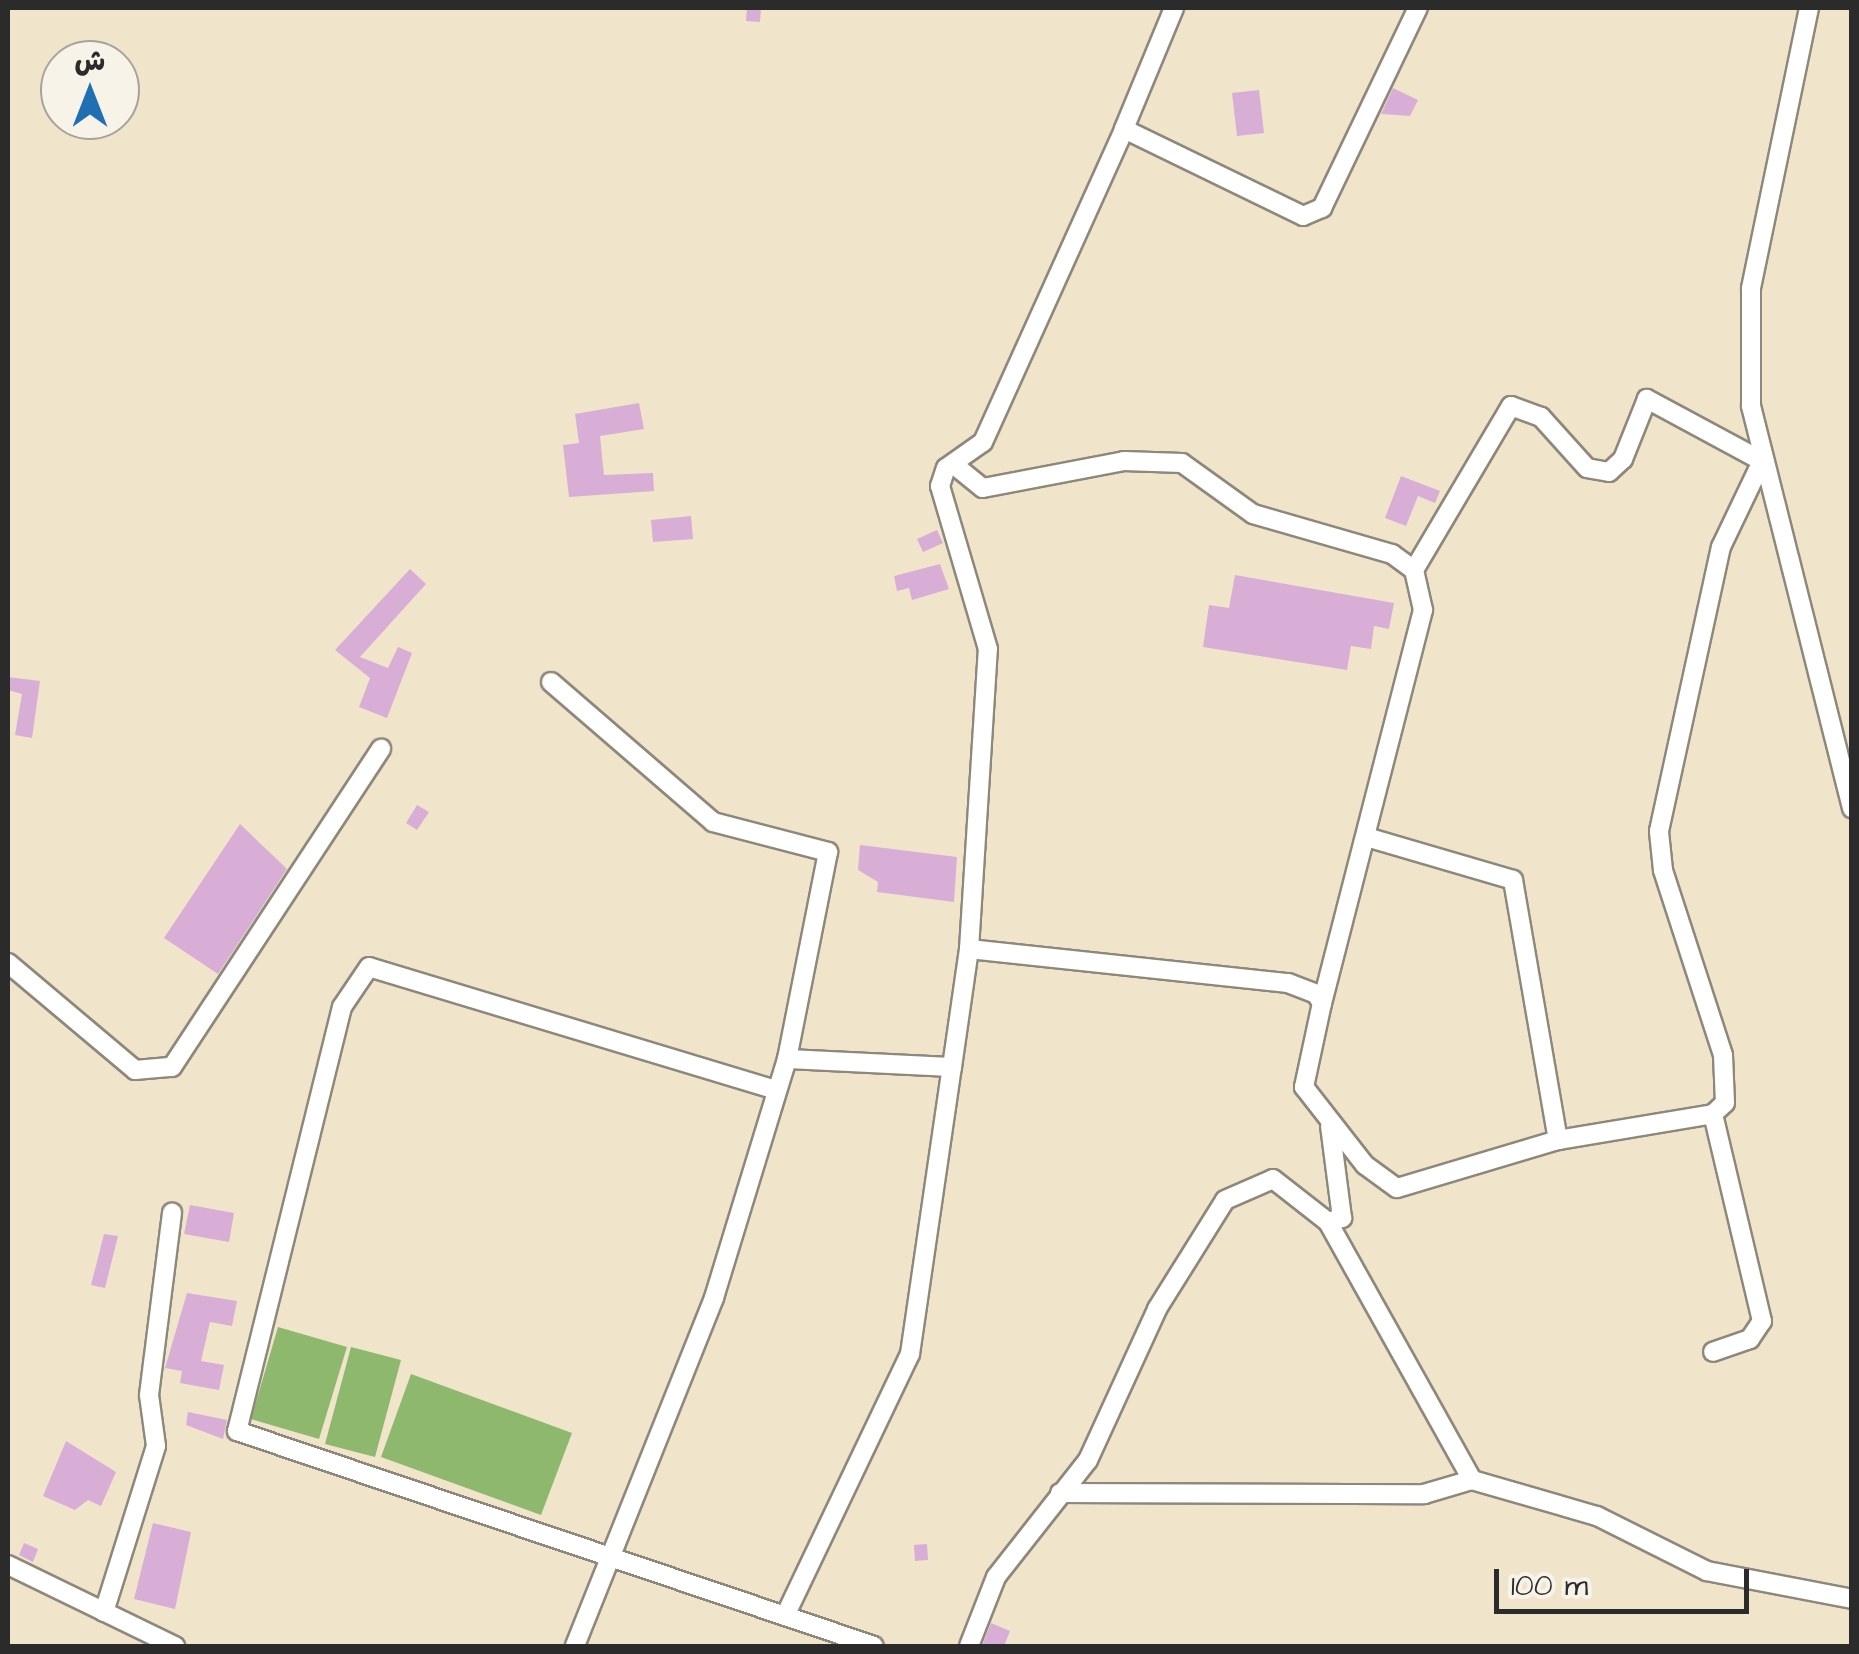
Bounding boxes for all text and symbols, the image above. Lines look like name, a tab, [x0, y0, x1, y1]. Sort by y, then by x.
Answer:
north arrow	[40, 40, 140, 140]
text: ش	[75, 42, 105, 81]
scale bar	[1499, 1549, 1754, 1611]
text: 100 m	[1511, 1565, 1588, 1607]

